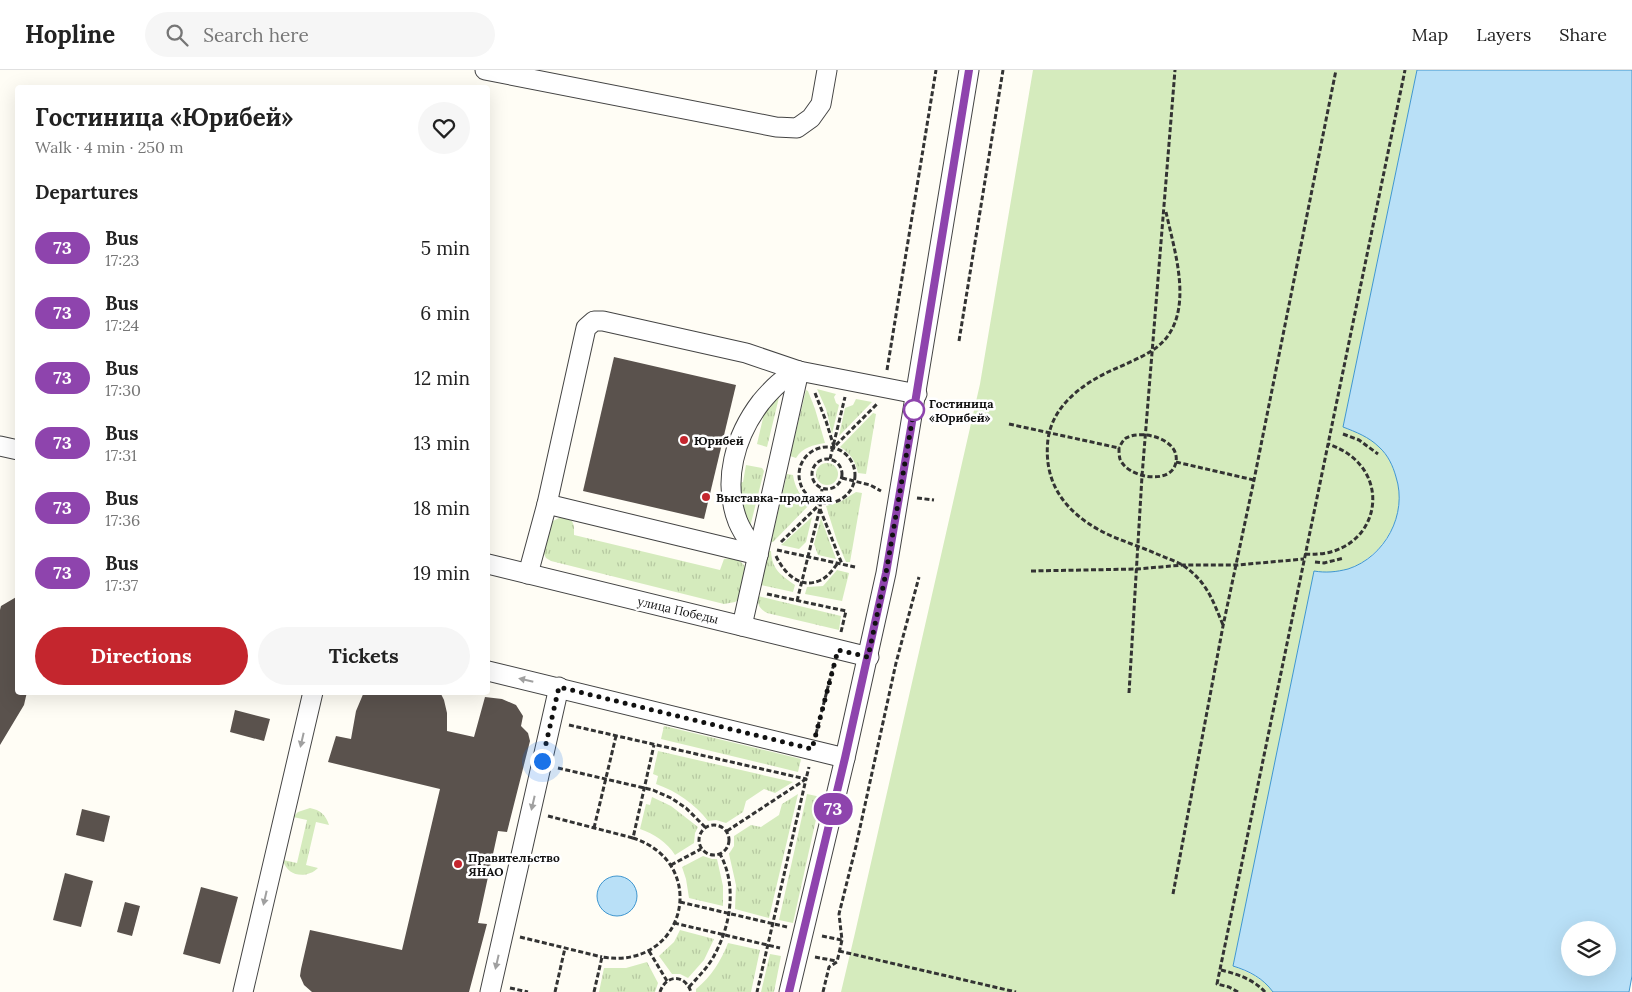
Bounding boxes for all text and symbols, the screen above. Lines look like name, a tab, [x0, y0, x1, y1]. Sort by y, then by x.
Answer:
search box	[145, 12, 495, 57]
text: Hopline	[25, 19, 115, 50]
icon: search	[163, 21, 191, 49]
text: Search here	[203, 23, 309, 47]
text: Map	[1412, 23, 1448, 46]
text: Layers	[1476, 23, 1531, 46]
text: Share	[1559, 23, 1607, 46]
text: Гостиница «Юрибей»	[35, 102, 293, 133]
button: heart	[418, 102, 470, 154]
text: Walk · 4 min · 250 m	[35, 137, 183, 157]
text: Departures	[35, 180, 138, 204]
text: Bus	[105, 226, 138, 250]
text: 73	[53, 236, 72, 259]
text: 5 min	[421, 236, 470, 260]
text: 17:23	[105, 250, 139, 270]
text: Bus	[105, 291, 138, 315]
text: 73	[53, 301, 72, 324]
text: 6 min	[420, 301, 470, 325]
text: 17:24	[105, 315, 139, 335]
text: Bus	[105, 356, 138, 380]
text: 73	[53, 366, 72, 389]
text: 12 min	[414, 366, 470, 390]
text: 17:30	[105, 380, 141, 400]
place label: Гостиница «Юрибей»	[929, 396, 994, 425]
marker: Гостиница «Юрибей»	[903, 399, 925, 421]
text: Bus	[105, 421, 138, 445]
text: 73	[53, 431, 72, 454]
text: 13 min	[414, 431, 470, 455]
place label: Юрибей	[694, 433, 744, 448]
marker: Юрибей	[678, 434, 690, 446]
text: 17:31	[105, 445, 137, 465]
text: Bus	[105, 486, 138, 510]
place label: Выставка-продажа	[716, 490, 833, 505]
marker: Выставка-продажа	[700, 491, 712, 503]
text: 73	[53, 496, 72, 519]
text: 18 min	[414, 496, 470, 520]
text: 17:36	[105, 510, 140, 530]
text: Bus	[105, 551, 138, 575]
text: 73	[53, 561, 72, 584]
text: 19 min	[413, 561, 470, 585]
text: 17:37	[105, 575, 138, 595]
street label: улица Победы	[636, 593, 720, 627]
button: Directions	[35, 627, 248, 685]
button: Tickets	[258, 627, 470, 685]
one-way arrow	[518, 676, 533, 684]
one-way arrow	[298, 732, 306, 748]
your location	[530, 749, 555, 774]
line badge: 73	[810, 793, 856, 825]
one-way arrow	[529, 796, 537, 811]
text: 73	[824, 797, 842, 820]
place label: Правительство ЯНАО	[468, 850, 560, 879]
marker: Правительство ЯНАО	[452, 858, 464, 870]
one-way arrow	[261, 891, 269, 906]
map controls	[1561, 921, 1616, 976]
button: layers	[1561, 921, 1616, 976]
one-way arrow	[493, 954, 501, 969]

